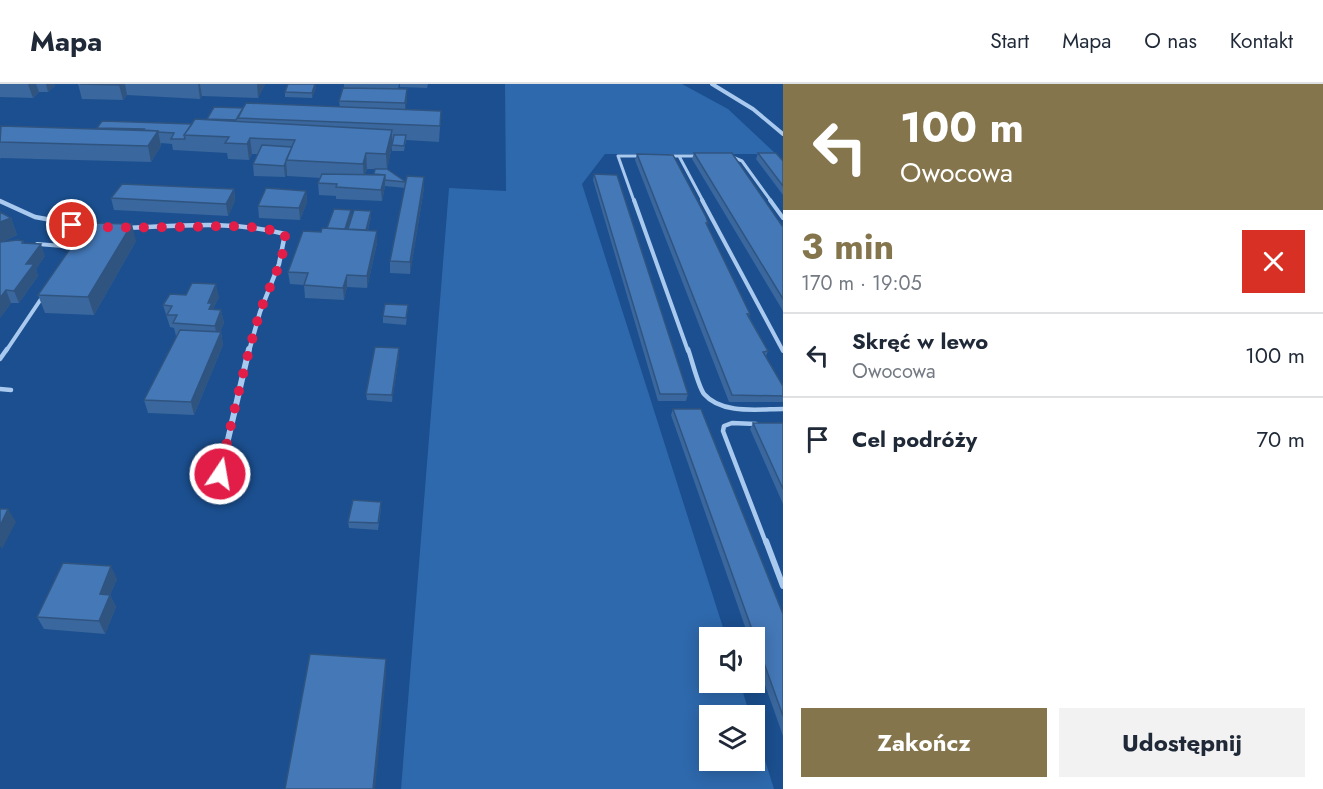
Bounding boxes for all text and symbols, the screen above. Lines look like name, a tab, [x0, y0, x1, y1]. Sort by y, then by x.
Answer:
text: Mapa	[30, 21, 102, 62]
text: Start	[990, 26, 1029, 56]
text: Mapa	[1062, 26, 1111, 56]
text: O nas	[1144, 26, 1197, 56]
text: Kontakt	[1230, 26, 1293, 56]
text: 100 m	[900, 97, 1024, 158]
icon: left	[801, 108, 879, 186]
text: Owocowa	[900, 153, 1013, 192]
pin	[46, 199, 97, 250]
icon: arrive	[55, 208, 88, 241]
text: 3 min	[801, 220, 894, 272]
button: close	[1242, 230, 1305, 293]
text: 170 m · 19:05	[801, 269, 922, 298]
text: Skręć w lewo	[852, 325, 988, 357]
icon: left	[801, 339, 834, 372]
text: 100 m	[1245, 339, 1305, 371]
text: Owocowa	[852, 357, 936, 386]
icon: arrive	[801, 423, 834, 456]
text: Cel podróży	[852, 423, 977, 455]
text: 70 m	[1256, 423, 1305, 455]
position arrow	[188, 442, 252, 506]
map controls	[699, 627, 765, 771]
button: sound	[699, 627, 765, 693]
button: layers	[699, 705, 765, 771]
button: Zakończ	[801, 708, 1047, 777]
button: Udostępnij	[1059, 708, 1305, 777]

